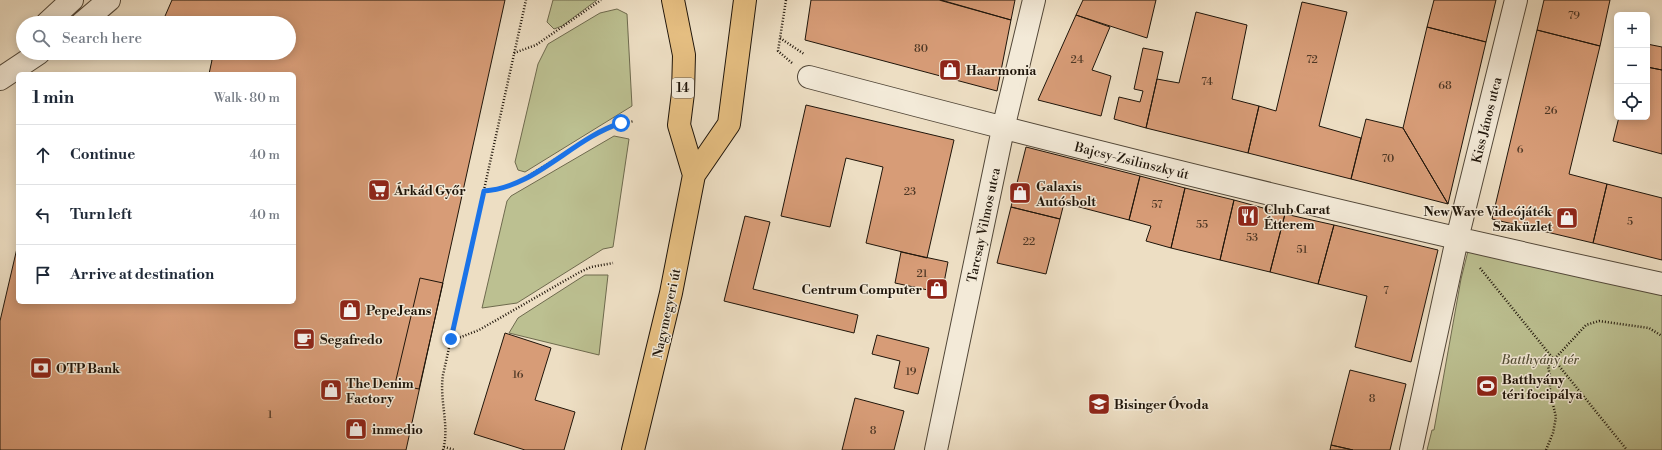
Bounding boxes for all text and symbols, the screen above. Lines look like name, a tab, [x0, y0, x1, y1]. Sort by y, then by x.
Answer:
house number: 79	[1568, 9, 1580, 23]
map controls	[1614, 12, 1650, 120]
button: +	[1614, 12, 1650, 48]
search box	[16, 16, 296, 60]
icon: search	[30, 27, 52, 49]
text: Search here	[62, 29, 142, 48]
house number: 80	[914, 42, 928, 56]
button: −	[1614, 48, 1650, 84]
house number: 24	[1071, 53, 1084, 67]
house number: 72	[1306, 53, 1318, 67]
shop icon: Haarmonia	[937, 57, 963, 83]
place label: Haarmonia	[966, 63, 1037, 79]
house number: 74	[1201, 75, 1213, 89]
street label: Kiss János utca	[1469, 75, 1506, 165]
road number: 14	[672, 78, 694, 98]
house number: 68	[1438, 79, 1452, 93]
button: locate	[1614, 84, 1650, 120]
text: 1 min	[32, 87, 74, 109]
text: Walk · 80 m	[214, 90, 280, 106]
house number: 26	[1545, 104, 1558, 118]
route start	[612, 114, 630, 132]
street label: Bajcsy-Zsilinszky út	[1072, 139, 1191, 183]
house number: 6	[1517, 143, 1524, 157]
icon: ahead	[32, 144, 54, 166]
text: Continue	[70, 145, 135, 164]
text: 40 m	[250, 147, 280, 163]
house number: 70	[1382, 152, 1394, 166]
street label: Tarcsay Vilmos utca	[964, 166, 1004, 284]
supermarket icon: Árkád Győr	[366, 177, 392, 203]
place label: Galaxis Autósbolt	[1035, 179, 1096, 210]
shop icon: Galaxis Autósbolt	[1007, 180, 1033, 206]
place label: Árkád Győr	[393, 182, 466, 199]
house number: 23	[904, 185, 916, 199]
house number: 57	[1151, 198, 1163, 212]
place label: Club Carat Étterem	[1264, 202, 1331, 233]
restaurant icon: Club Carat Étterem	[1235, 203, 1261, 229]
icon: left	[32, 204, 54, 226]
place label: New Wave Videójáték Szaküzlet	[1423, 204, 1553, 235]
text: Turn left	[70, 205, 132, 224]
shop icon: New Wave Videójáték Szaküzlet	[1554, 205, 1580, 231]
text: 40 m	[250, 207, 280, 223]
house number: 5	[1627, 215, 1633, 229]
house number: 55	[1196, 218, 1208, 232]
house number: 53	[1246, 231, 1258, 245]
house number: 22	[1023, 235, 1035, 249]
house number: 51	[1297, 243, 1308, 257]
icon: arrive	[32, 264, 54, 286]
text: Arrive at destination	[70, 265, 214, 284]
street label: Nagymegyeri út	[650, 266, 684, 360]
house number: 21	[916, 267, 928, 281]
shop icon: Centrum Computer	[924, 276, 950, 302]
place label: Centrum Computer	[801, 282, 922, 298]
house number: 7	[1383, 284, 1389, 298]
shop icon: Pepe Jeans	[337, 297, 363, 323]
place label: Pepe Jeans	[366, 303, 432, 319]
cafe icon: Segafredo	[291, 326, 317, 352]
route end	[442, 330, 460, 348]
place label: Segafredo	[320, 332, 383, 348]
park label: Batthyány tér	[1500, 352, 1579, 368]
bank icon: OTP Bank	[28, 355, 54, 381]
place label: OTP Bank	[56, 361, 121, 377]
house number: 19	[905, 365, 917, 379]
house number: 16	[512, 368, 524, 382]
place label: Batthyány téri focipálya	[1502, 372, 1584, 403]
sports icon: Batthyány téri focipálya	[1474, 373, 1500, 399]
place label: The Denim Factory	[346, 376, 414, 407]
shop icon: The Denim Factory	[318, 377, 344, 403]
school or university icon: Bisinger Óvoda	[1086, 391, 1112, 417]
house number: 8	[1369, 392, 1376, 406]
place label: Bisinger Óvoda	[1114, 396, 1209, 413]
house number: 1	[268, 408, 273, 422]
shop icon: inmedio	[343, 416, 369, 442]
place label: inmedio	[372, 422, 423, 438]
house number: 8	[870, 424, 877, 438]

